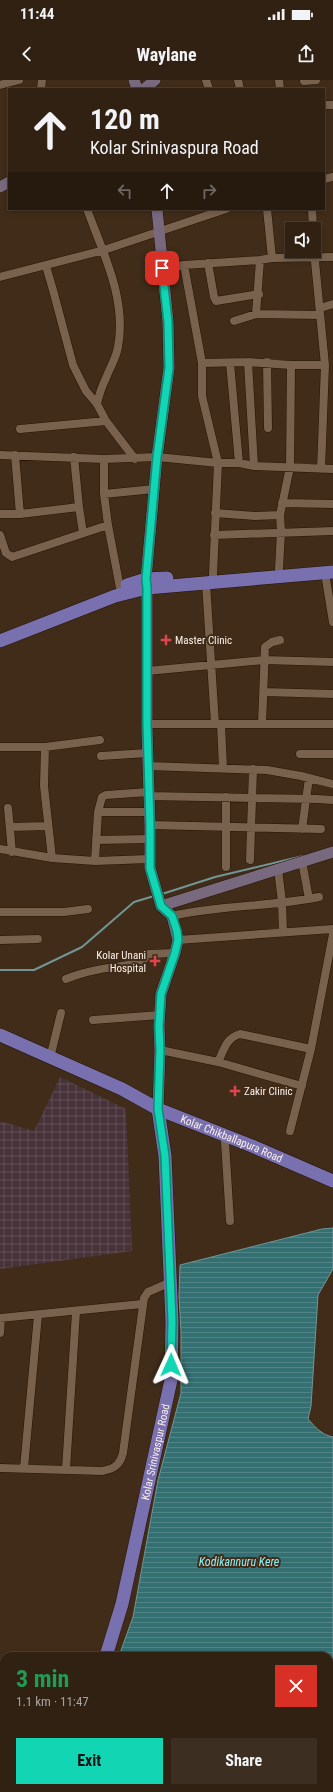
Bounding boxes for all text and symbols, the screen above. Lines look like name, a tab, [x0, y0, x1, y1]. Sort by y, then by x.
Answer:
text: 11:44	[20, 5, 54, 23]
icon: back	[16, 43, 38, 65]
icon: share	[295, 43, 317, 65]
text: Waylane	[136, 44, 197, 65]
text: 120 m	[90, 103, 160, 136]
icon: ahead	[24, 104, 76, 156]
text: Kolar Srinivaspura Road	[90, 137, 259, 158]
icon: left	[114, 180, 136, 202]
icon: ahead	[156, 180, 178, 202]
icon: right	[198, 180, 220, 202]
map controls	[285, 222, 321, 258]
button: sound	[285, 222, 321, 258]
pin	[145, 251, 179, 285]
icon: arrive	[151, 257, 173, 279]
marker: Master Clinic	[160, 634, 172, 646]
place label: Master Clinic	[175, 634, 232, 647]
place label: Kolar Unani Hospital	[96, 949, 146, 975]
marker: Kolar Unani Hospital	[149, 955, 161, 967]
marker: Zakir Clinic	[229, 1085, 241, 1097]
place label: Zakir Clinic	[244, 1085, 293, 1098]
street label: Kolar Chikballapura Road	[179, 1112, 285, 1165]
position arrow	[150, 1344, 192, 1386]
street label: Kolar Srinivaspur Road	[138, 1403, 172, 1501]
water label: Kodikannuru Kere	[199, 1555, 280, 1569]
text: 3 min	[16, 1665, 69, 1693]
button: close	[275, 1665, 317, 1707]
text: 1.1 km · 11:47	[16, 1694, 89, 1709]
button: Exit	[16, 1738, 163, 1784]
button: Share	[171, 1738, 317, 1784]

